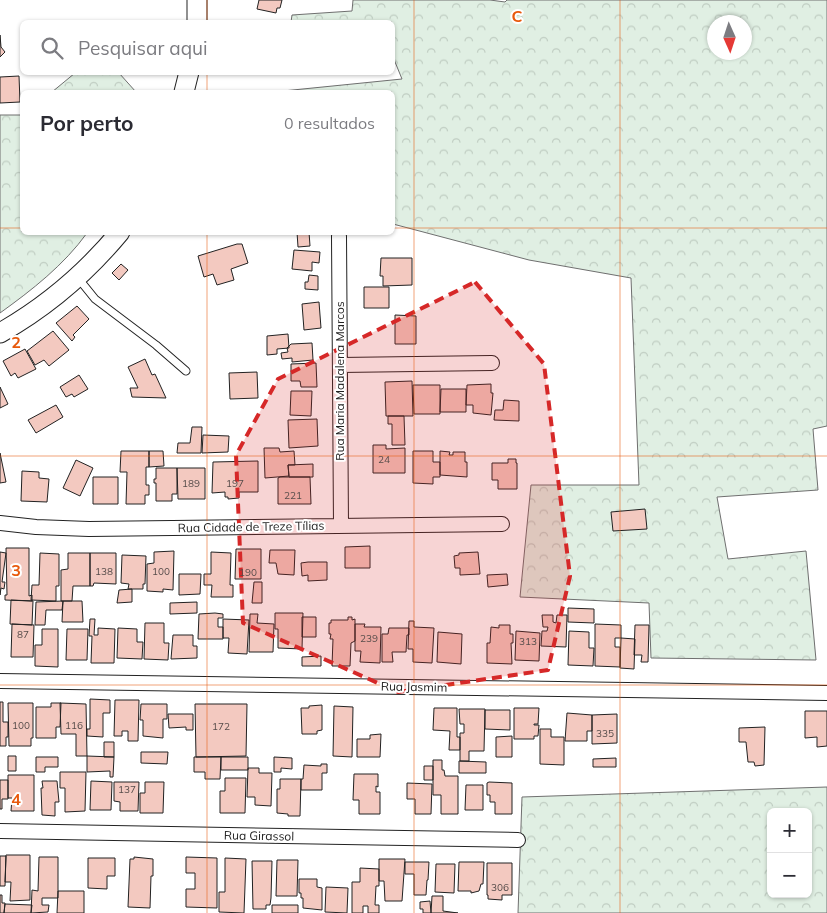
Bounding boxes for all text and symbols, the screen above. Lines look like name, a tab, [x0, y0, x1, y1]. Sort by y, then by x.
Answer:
text: C	[512, 6, 523, 26]
north arrow	[707, 15, 752, 60]
search box	[20, 20, 395, 75]
icon: search	[38, 34, 66, 62]
text: Pesquisar aqui	[78, 36, 208, 60]
text: Por perto	[40, 110, 134, 136]
text: 0 resultados	[284, 113, 375, 133]
street label: Rua Maria Madalena Marcos	[332, 301, 347, 461]
text: 2	[11, 332, 21, 352]
house number: 24	[378, 453, 390, 466]
house number: 189	[182, 477, 200, 490]
house number: 197	[226, 477, 244, 490]
house number: 221	[284, 489, 302, 502]
street label: Rua Cidade de Treze Tílias	[178, 518, 325, 535]
text: 3	[11, 560, 21, 580]
house number: 138	[95, 565, 113, 578]
house number: 100	[152, 565, 170, 578]
house number: 190	[239, 566, 257, 579]
house number: 87	[17, 628, 29, 641]
house number: 239	[360, 632, 378, 645]
house number: 313	[519, 635, 537, 648]
street label: Rua Jasmim	[381, 678, 447, 695]
house number: 100	[12, 719, 30, 732]
house number: 116	[65, 719, 83, 732]
house number: 172	[212, 720, 230, 733]
house number: 335	[596, 727, 614, 740]
house number: 137	[118, 783, 136, 796]
text: 4	[11, 789, 21, 809]
map controls	[767, 808, 812, 898]
button: +	[767, 808, 812, 853]
street label: Rua Girassol	[224, 827, 294, 844]
button: −	[767, 853, 812, 898]
house number: 306	[491, 881, 509, 894]

